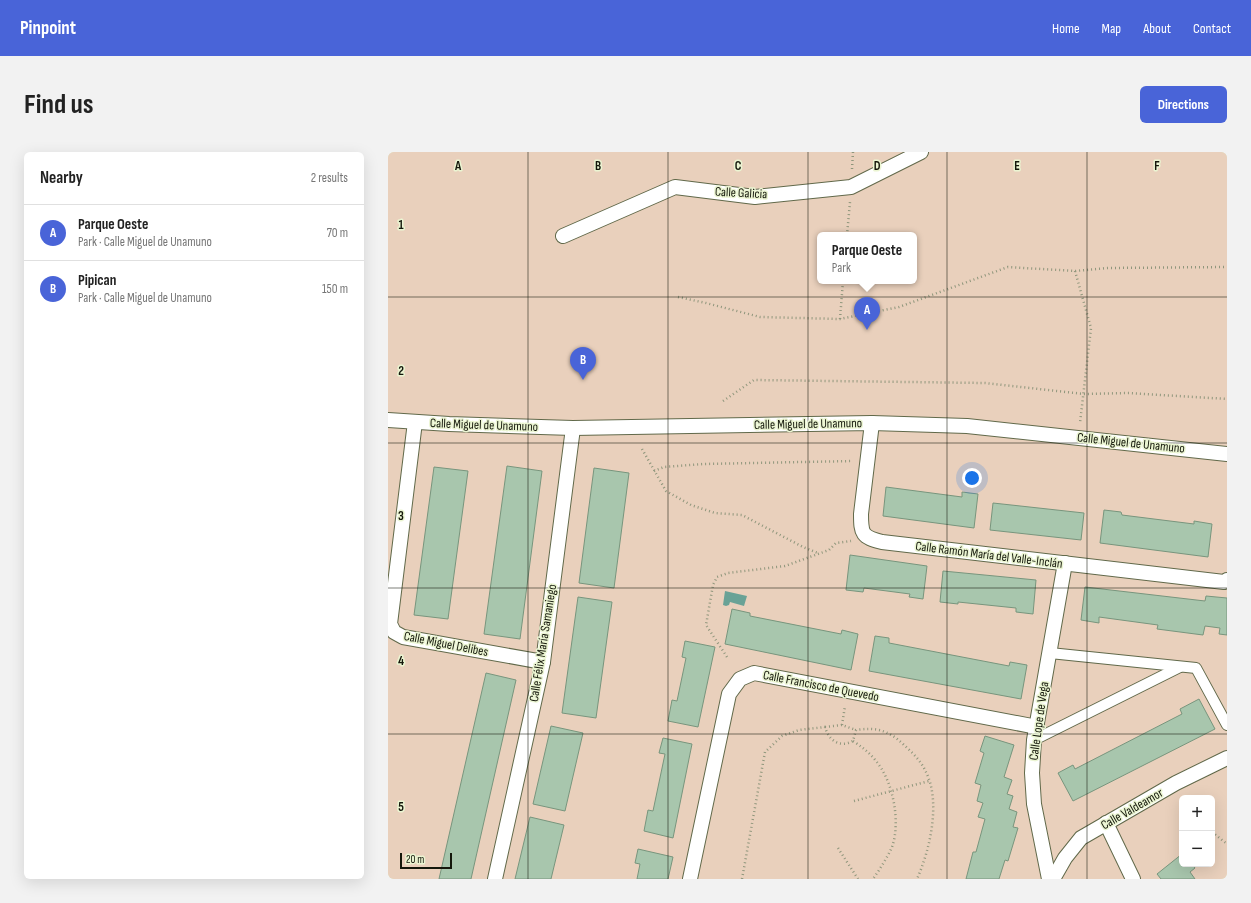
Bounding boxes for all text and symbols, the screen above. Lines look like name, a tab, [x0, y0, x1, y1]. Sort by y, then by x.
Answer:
text: Pinpoint	[20, 17, 76, 40]
text: Home	[1052, 20, 1080, 37]
text: Map	[1102, 20, 1121, 37]
text: About	[1143, 20, 1171, 37]
text: Contact	[1193, 20, 1231, 37]
button: Directions	[1140, 86, 1227, 123]
text: Find us	[24, 88, 93, 121]
text: A	[454, 158, 462, 174]
text: B	[595, 158, 601, 174]
text: C	[735, 158, 742, 174]
text: D	[874, 158, 881, 174]
text: E	[1014, 158, 1020, 174]
text: F	[1154, 158, 1160, 174]
text: Nearby	[40, 168, 83, 188]
text: 2 results	[311, 170, 348, 186]
street label: Calle Galicia	[714, 184, 768, 202]
text: Parque Oeste	[78, 215, 148, 234]
text: 1	[398, 217, 404, 233]
text: A	[50, 225, 56, 241]
text: 70 m	[327, 225, 348, 241]
popup	[817, 232, 917, 284]
text: Park · Calle Miguel de Unamuno	[78, 234, 212, 250]
text: Parque Oeste	[832, 241, 902, 260]
text: Park	[832, 260, 851, 276]
text: Pipican	[78, 271, 116, 290]
text: B	[50, 281, 56, 297]
text: 150 m	[322, 281, 348, 297]
text: Park · Calle Miguel de Unamuno	[78, 290, 212, 306]
pin: A	[854, 297, 880, 330]
pin: B	[570, 347, 596, 380]
text: 2	[398, 363, 404, 379]
street label: Calle Miguel de Unamuno	[430, 415, 538, 435]
street label: Calle Miguel de Unamuno	[754, 415, 862, 433]
street label: Calle Miguel de Unamuno	[1076, 429, 1186, 457]
your location	[962, 468, 982, 488]
text: 3	[398, 508, 404, 524]
street label: Calle Ramón María del Valle-Inclán	[914, 538, 1064, 572]
street label: Calle Félix María Samaniego	[526, 583, 560, 703]
street label: Calle Miguel Delibes	[402, 628, 490, 660]
text: 4	[398, 653, 404, 669]
street label: Calle Francisco de Quevedo	[762, 667, 880, 705]
street label: Calle Lope de Vega	[1026, 681, 1052, 761]
street label: Calle Valdeamor	[1098, 785, 1166, 833]
map controls	[1179, 795, 1215, 867]
button: +	[1179, 795, 1215, 831]
text: 5	[398, 799, 404, 815]
button: −	[1179, 831, 1215, 867]
scale bar	[400, 851, 452, 870]
text: 20 m	[406, 853, 424, 866]

